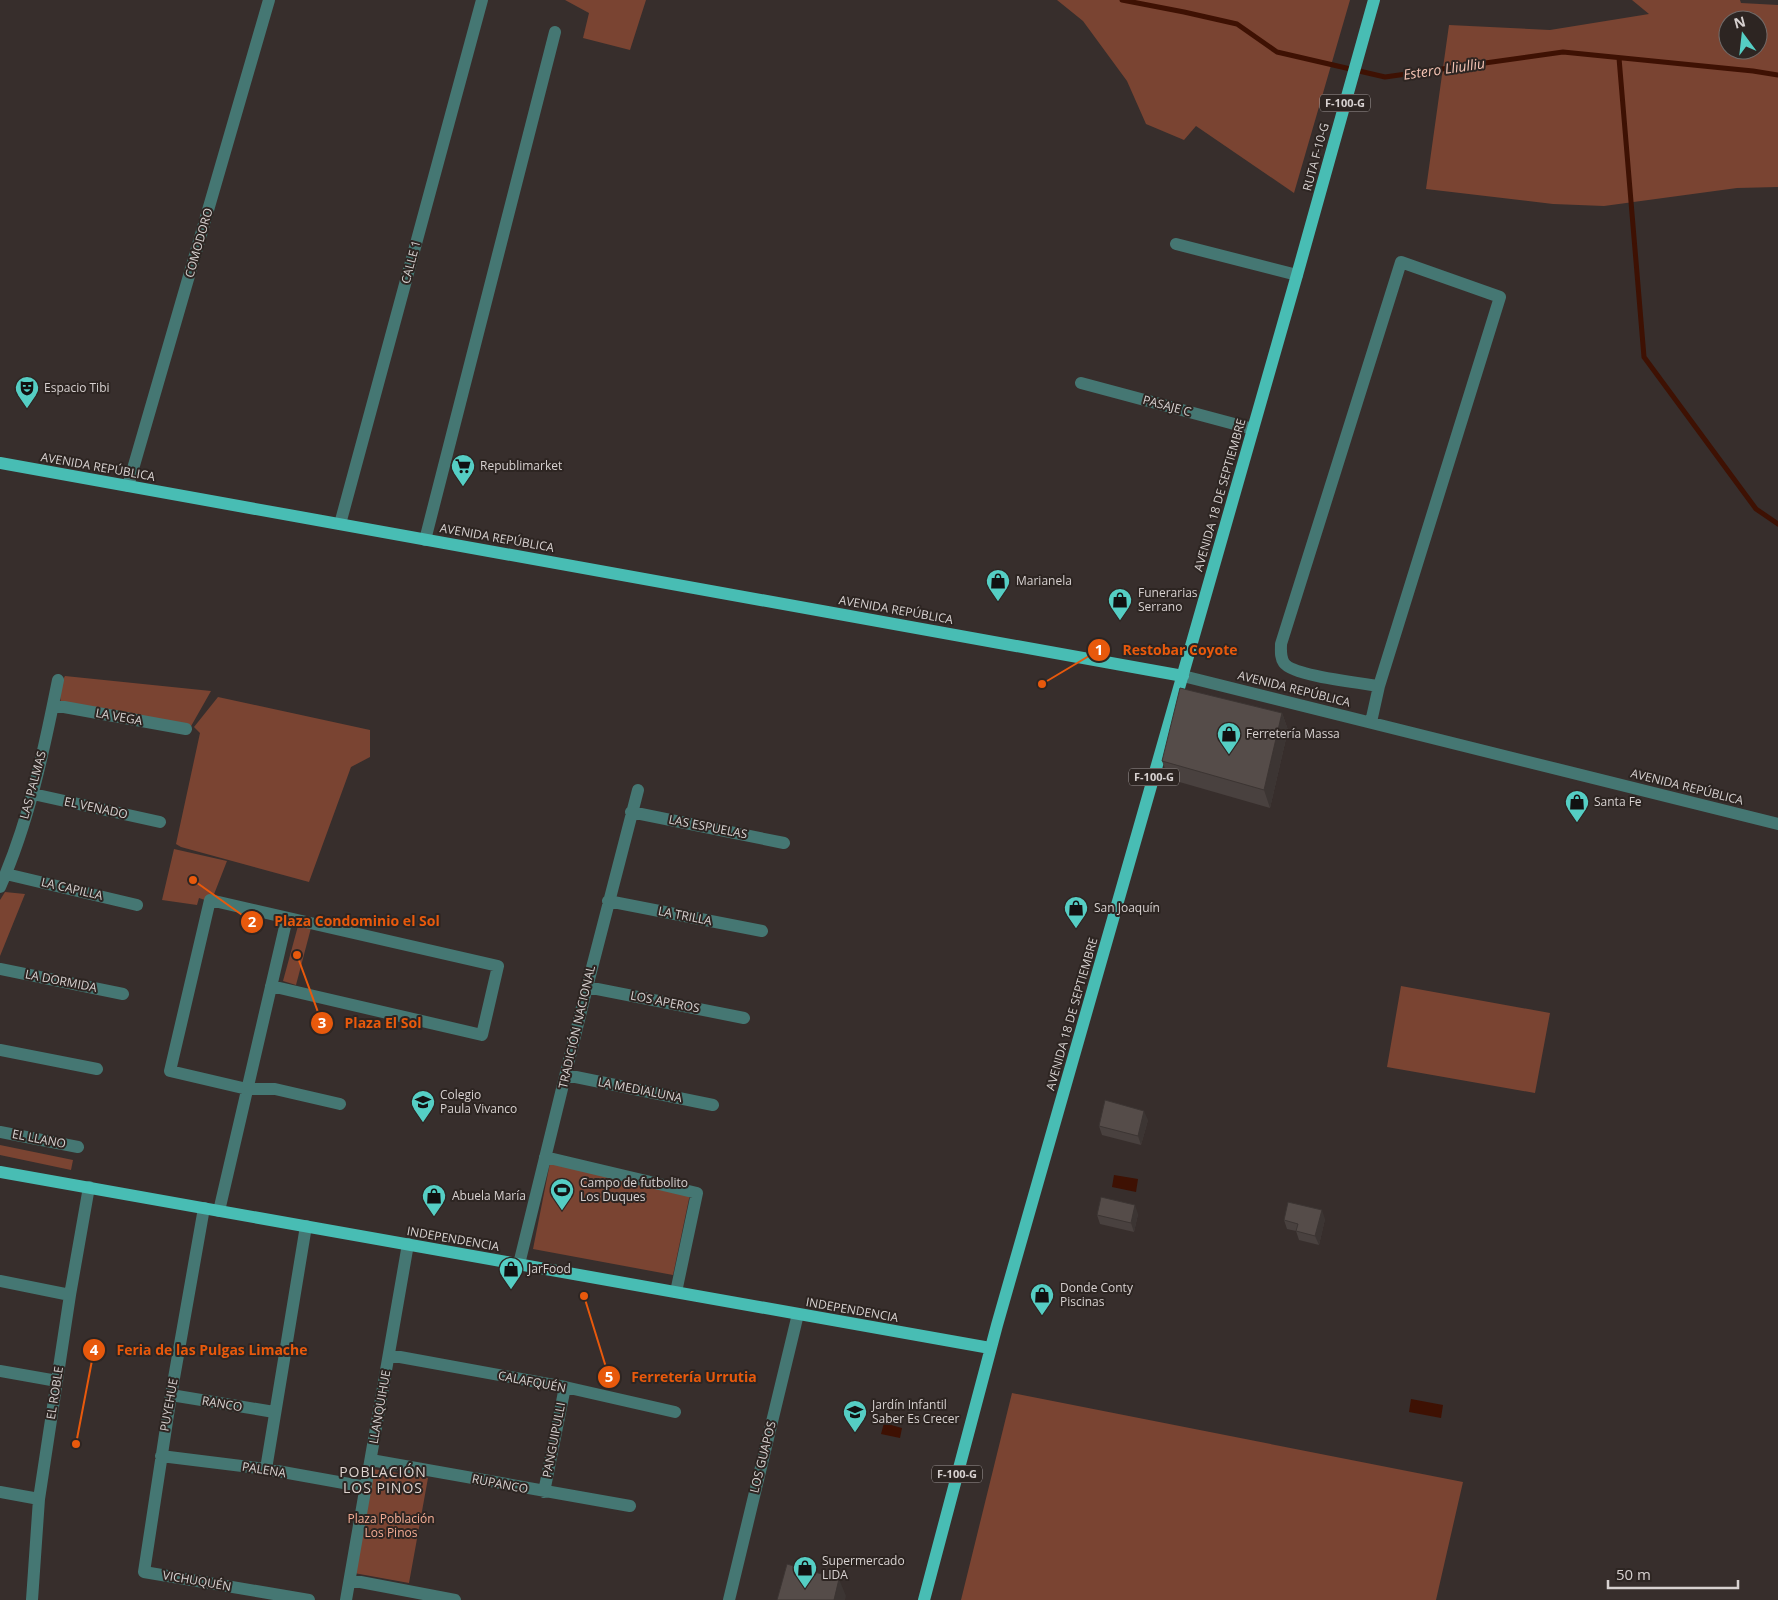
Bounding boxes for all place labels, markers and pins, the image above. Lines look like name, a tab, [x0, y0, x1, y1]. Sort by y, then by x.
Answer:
theatre icon: Espacio Tibi	[14, 375, 40, 409]
place label: Espacio Tibi	[44, 379, 110, 396]
supermarket icon: Republimarket	[450, 453, 476, 487]
place label: Republimarket	[480, 457, 562, 474]
shop icon: Marianela	[985, 568, 1011, 602]
place label: Marianela	[1016, 572, 1072, 589]
place label: Funerarias Serrano	[1138, 584, 1198, 615]
shop icon: Funerarias Serrano	[1107, 587, 1133, 621]
callout: Restobar Coyote	[1087, 635, 1247, 664]
shop icon: Ferretería Massa	[1216, 721, 1242, 755]
place label: Ferretería Massa	[1246, 725, 1340, 742]
shop icon: Santa Fe	[1564, 789, 1590, 823]
place label: Santa Fe	[1594, 793, 1642, 810]
shop icon: San Joaquín	[1063, 895, 1089, 929]
place label: San Joaquín	[1094, 899, 1160, 916]
callout: Plaza Condominio el Sol	[240, 907, 450, 936]
callout: Plaza El Sol	[310, 1009, 432, 1038]
place label: Colegio Paula Vivanco	[440, 1086, 517, 1117]
school or university icon: Colegio Paula Vivanco	[410, 1089, 436, 1123]
place label: Campo de futbolito Los Duques	[580, 1174, 688, 1205]
sports icon: Campo de futbolito Los Duques	[549, 1177, 575, 1211]
shop icon: Abuela María	[421, 1183, 447, 1217]
place label: Abuela María	[452, 1187, 526, 1204]
shop icon: JarFood	[498, 1256, 524, 1290]
place label: JarFood	[527, 1260, 571, 1277]
place label: Donde Conty Piscinas	[1060, 1279, 1134, 1310]
shop icon: Donde Conty Piscinas	[1029, 1282, 1055, 1316]
callout: Feria de las Pulgas Limache	[82, 1335, 318, 1364]
callout: Ferretería Urrutia	[596, 1362, 766, 1391]
place label: Jardín Infantil Saber Es Crecer	[871, 1396, 960, 1427]
school or university icon: Jardín Infantil Saber Es Crecer	[842, 1399, 868, 1433]
place label: Supermercado LIDA	[822, 1552, 905, 1583]
shop icon: Supermercado LIDA	[792, 1555, 818, 1589]

